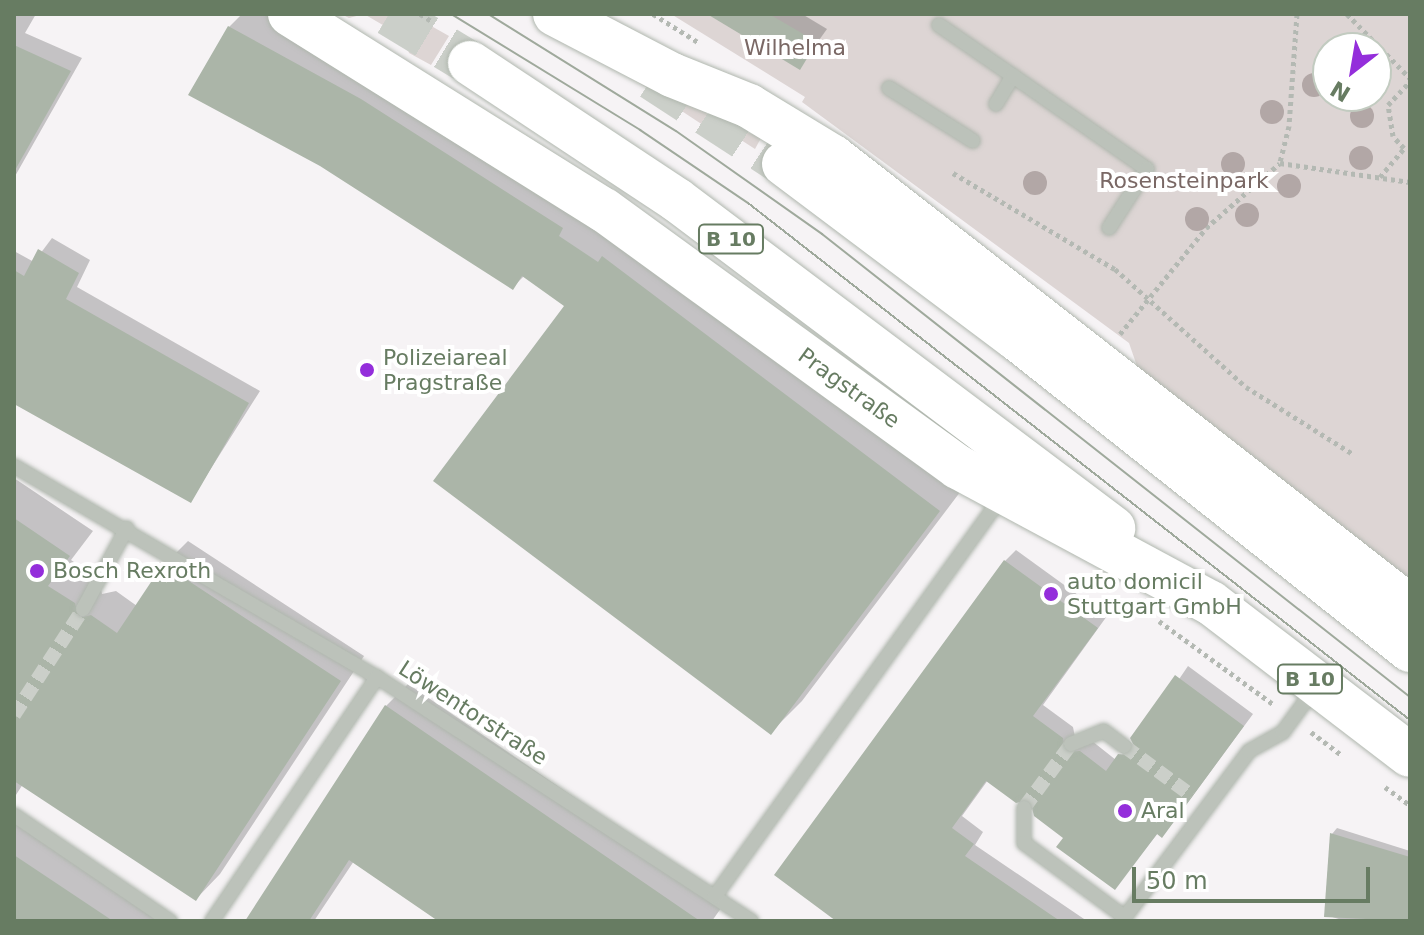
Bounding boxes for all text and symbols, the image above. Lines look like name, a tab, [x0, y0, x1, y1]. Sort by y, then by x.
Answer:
north arrow	[1312, 32, 1392, 112]
park label: Wilhelma	[744, 35, 846, 61]
text: N	[1326, 76, 1355, 107]
park label: Rosensteinpark	[1099, 168, 1269, 194]
road number: B 10	[697, 223, 765, 255]
street label: Pragstraße	[793, 342, 905, 434]
place label: Polizeiareal Pragstraße	[383, 344, 508, 396]
marker: Polizeiareal Pragstraße	[358, 361, 376, 379]
place label: Bosch Rexroth	[53, 558, 211, 584]
marker: Bosch Rexroth	[28, 562, 46, 580]
place label: auto domicil Stuttgart GmbH	[1067, 568, 1242, 620]
marker: auto domicil Stuttgart GmbH	[1042, 585, 1060, 603]
street label: Löwentorstraße	[394, 655, 552, 771]
road number: B 10	[1276, 663, 1344, 695]
place label: Aral	[1141, 798, 1185, 824]
marker: Aral	[1116, 802, 1134, 820]
scale bar	[1136, 851, 1374, 901]
text: 50 m	[1146, 867, 1208, 895]

